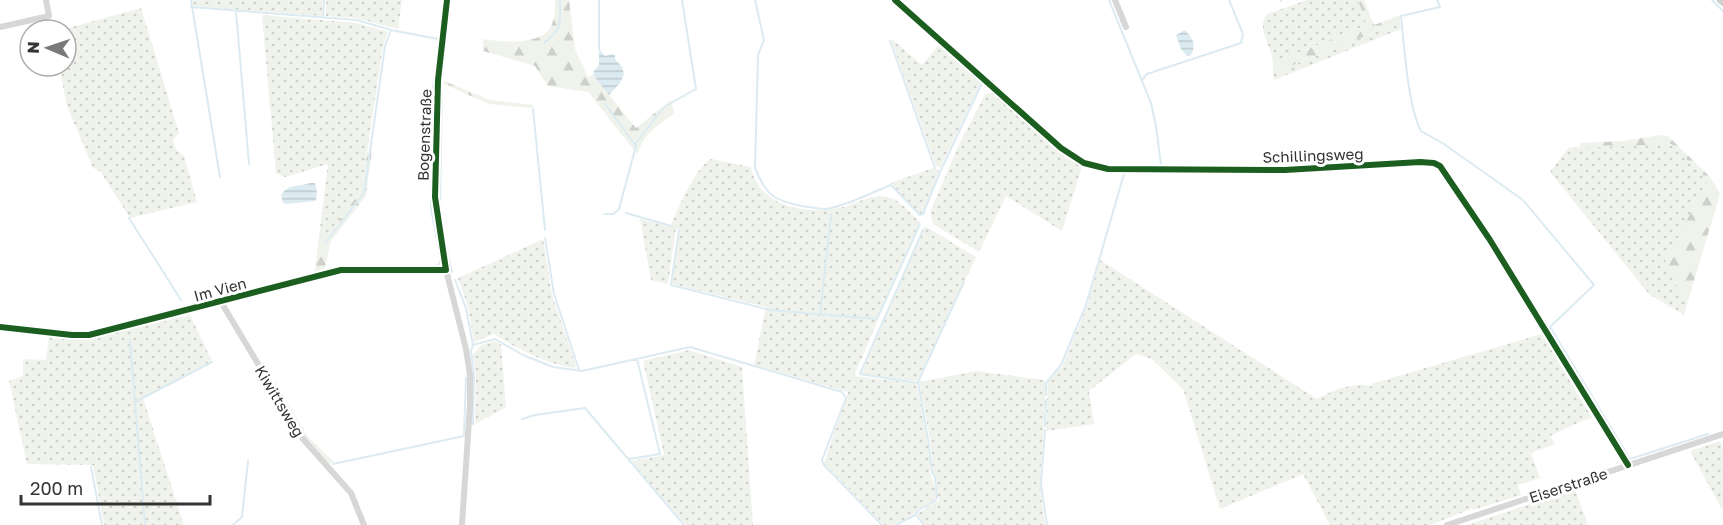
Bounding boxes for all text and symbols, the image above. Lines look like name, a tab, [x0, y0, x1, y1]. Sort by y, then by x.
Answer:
north arrow	[18, 18, 78, 78]
text: N	[23, 41, 43, 54]
street label: Bogenstraße	[413, 89, 435, 181]
street label: Schillingsweg	[1262, 144, 1364, 166]
street label: Im Vien	[192, 273, 248, 305]
street label: Kiwittsweg	[252, 362, 308, 440]
street label: Eiserstraße	[1527, 464, 1610, 506]
scale bar	[21, 468, 210, 506]
text: 200 m	[30, 477, 83, 499]

